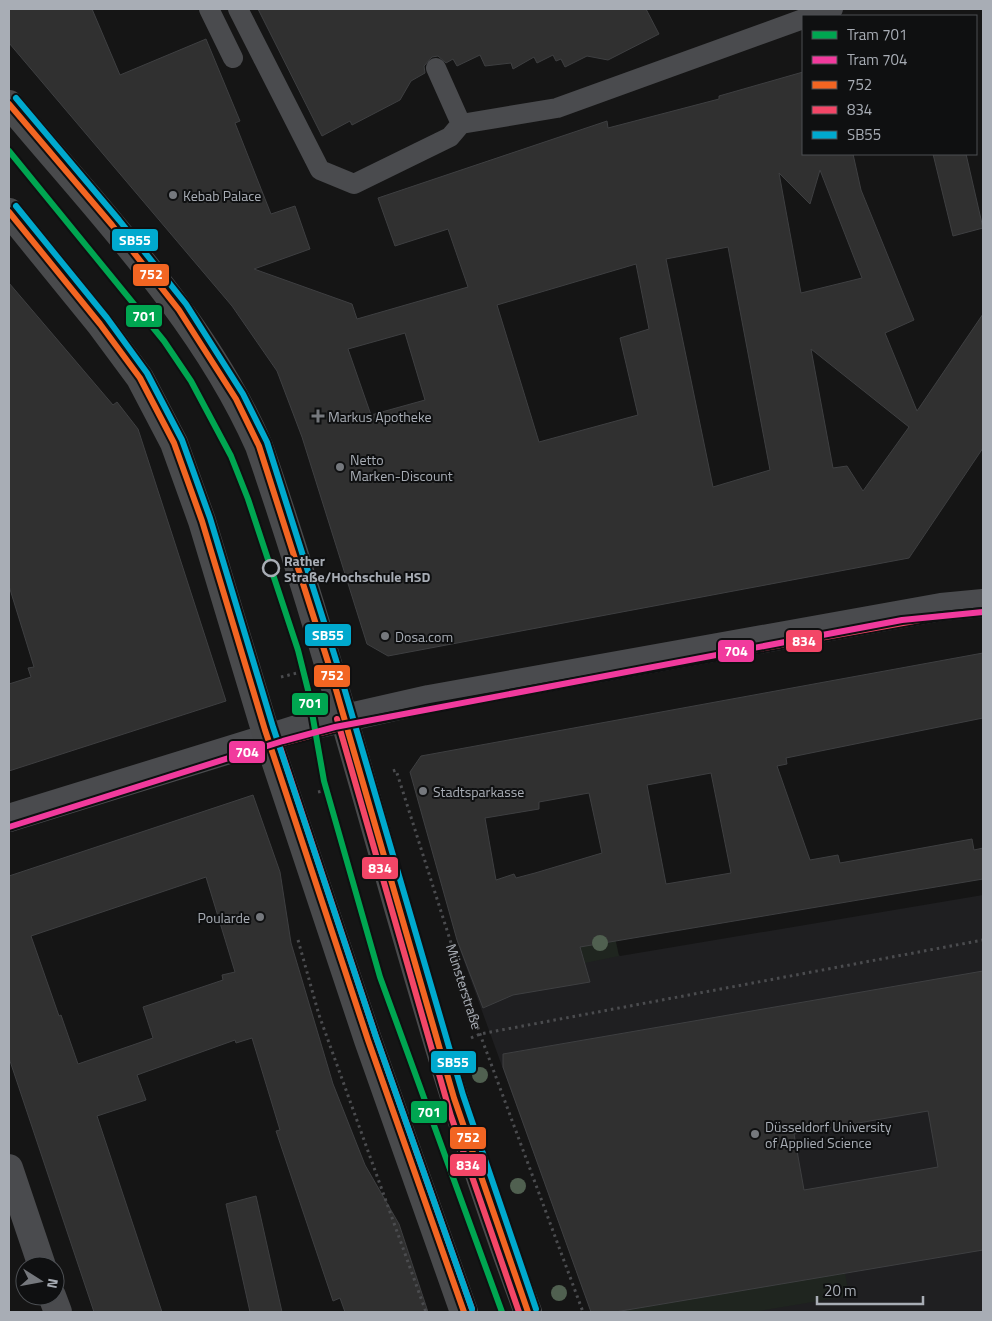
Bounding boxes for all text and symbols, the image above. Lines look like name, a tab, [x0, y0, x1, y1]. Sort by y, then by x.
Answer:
legend	[802, 15, 977, 155]
text: Tram 701	[847, 23, 907, 46]
text: Tram 704	[847, 48, 907, 71]
text: 752	[847, 73, 872, 96]
text: 834	[847, 98, 872, 121]
text: SB55	[847, 123, 881, 146]
place label: Kebab Palace	[183, 185, 261, 206]
marker: Kebab Palace	[167, 189, 179, 201]
line badge: SB55	[111, 228, 159, 252]
text: SB55	[119, 229, 151, 250]
line badge: 752	[132, 263, 170, 287]
text: 752	[139, 263, 163, 284]
line badge: 701	[125, 304, 163, 328]
text: 701	[132, 305, 156, 326]
place label: Markus Apotheke	[328, 406, 432, 427]
marker: Markus Apotheke	[312, 410, 324, 422]
place label: Netto Marken-Discount	[350, 449, 453, 486]
marker: Netto Marken-Discount	[334, 461, 346, 473]
place label: Rather Straße/Hochschule HSD	[284, 550, 430, 587]
marker: Rather Straße/Hochschule HSD	[262, 559, 280, 577]
line badge: SB55	[304, 623, 352, 647]
text: SB55	[312, 624, 344, 645]
place label: Dosa.com	[395, 626, 453, 647]
line badge: 834	[785, 629, 823, 653]
marker: Dosa.com	[379, 630, 391, 642]
text: 834	[792, 630, 816, 651]
line badge: 704	[717, 639, 755, 663]
text: 704	[724, 640, 748, 661]
line badge: 752	[313, 664, 351, 688]
text: 752	[320, 664, 344, 685]
line badge: 701	[291, 692, 329, 716]
text: 701	[298, 692, 322, 713]
line badge: 704	[228, 740, 266, 764]
text: 704	[235, 741, 259, 762]
place label: Stadtsparkasse	[433, 781, 524, 802]
marker: Stadtsparkasse	[417, 785, 429, 797]
line badge: 834	[361, 856, 399, 880]
text: 834	[368, 857, 392, 878]
place label: Poularde	[198, 907, 250, 928]
marker: Poularde	[254, 911, 266, 923]
street label: Münsterstraße	[441, 941, 488, 1032]
line badge: SB55	[430, 1050, 477, 1074]
text: SB55	[437, 1051, 469, 1072]
line badge: 701	[410, 1100, 448, 1124]
text: 701	[417, 1101, 441, 1122]
place label: Düsseldorf University of Applied Science	[765, 1116, 892, 1153]
line badge: 752	[449, 1126, 487, 1150]
text: 752	[456, 1126, 480, 1147]
marker: Düsseldorf University of Applied Science	[749, 1128, 761, 1140]
line badge: 834	[449, 1153, 487, 1177]
text: 834	[456, 1154, 480, 1175]
north arrow	[15, 1256, 65, 1306]
scale bar	[817, 1274, 923, 1306]
text: N	[42, 1277, 64, 1290]
text: 20 m	[824, 1279, 857, 1302]

